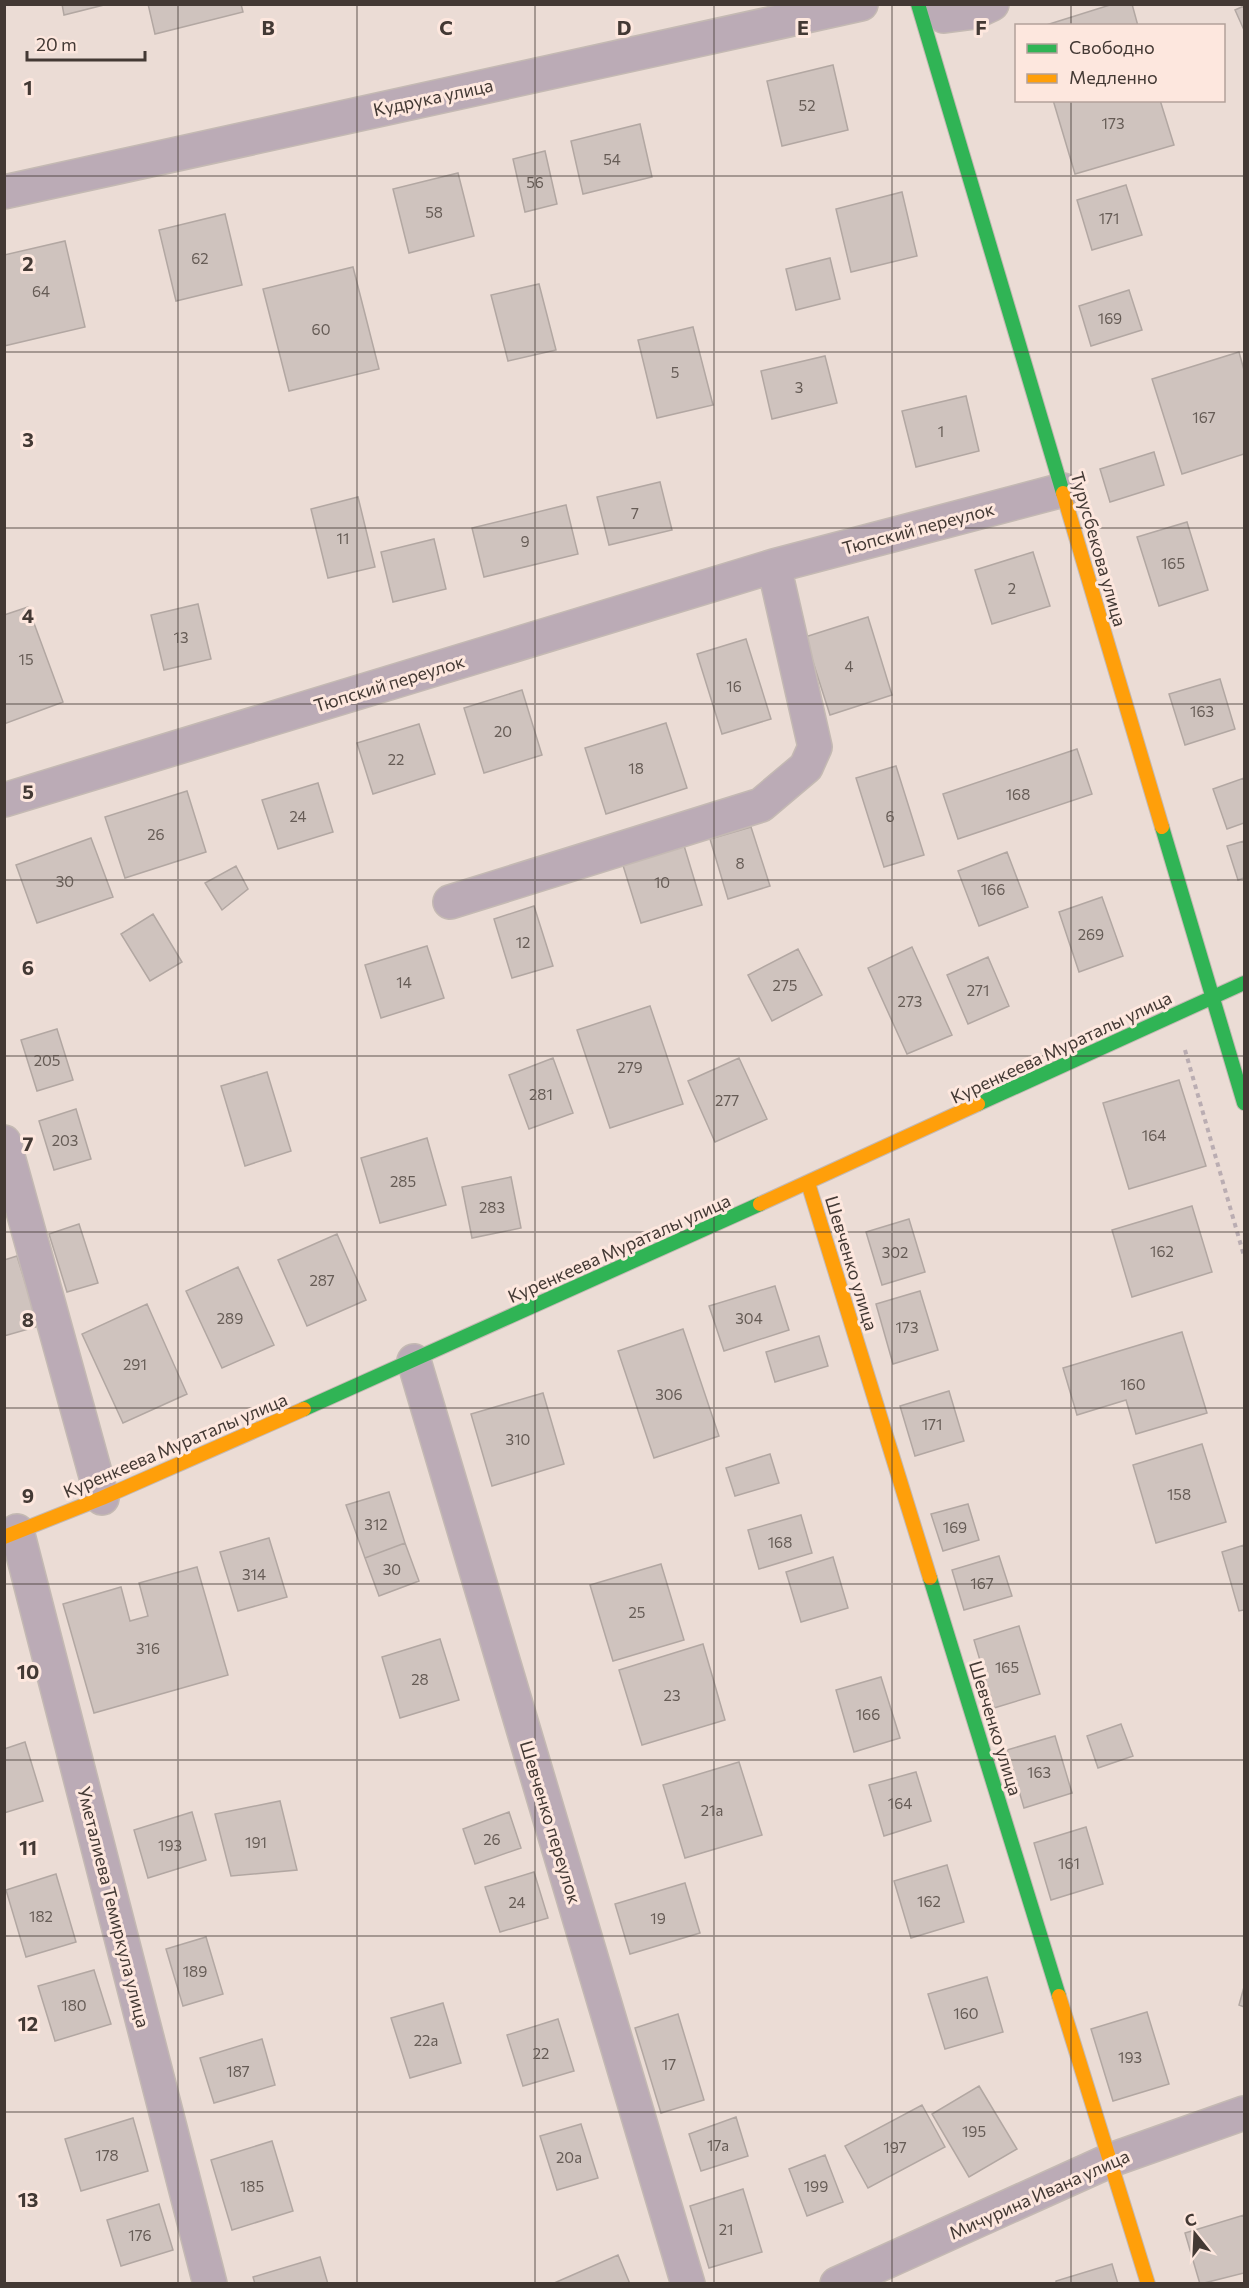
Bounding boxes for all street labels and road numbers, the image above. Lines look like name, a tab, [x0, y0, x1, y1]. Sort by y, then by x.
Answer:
street label: Кудрука улица	[371, 74, 495, 120]
street label: Турусбекова улица	[1066, 469, 1132, 629]
street label: Тюпский переулок	[839, 497, 997, 559]
street label: Тюпский переулок	[311, 649, 467, 716]
street label: Куренкеева Мураталы улица	[947, 986, 1175, 1108]
street label: Куренкеева Мураталы улица	[504, 1189, 734, 1307]
street label: Шевченко улица	[821, 1193, 883, 1333]
street label: Куренкеева Мураталы улица	[60, 1388, 290, 1502]
street label: Шевченко улица	[965, 1658, 1027, 1798]
street label: Шевченко переулок	[516, 1738, 586, 1907]
street label: Уметалиева Темиркула улица	[73, 1784, 155, 2030]
street label: Мичурина Ивана улица	[945, 2144, 1133, 2244]

